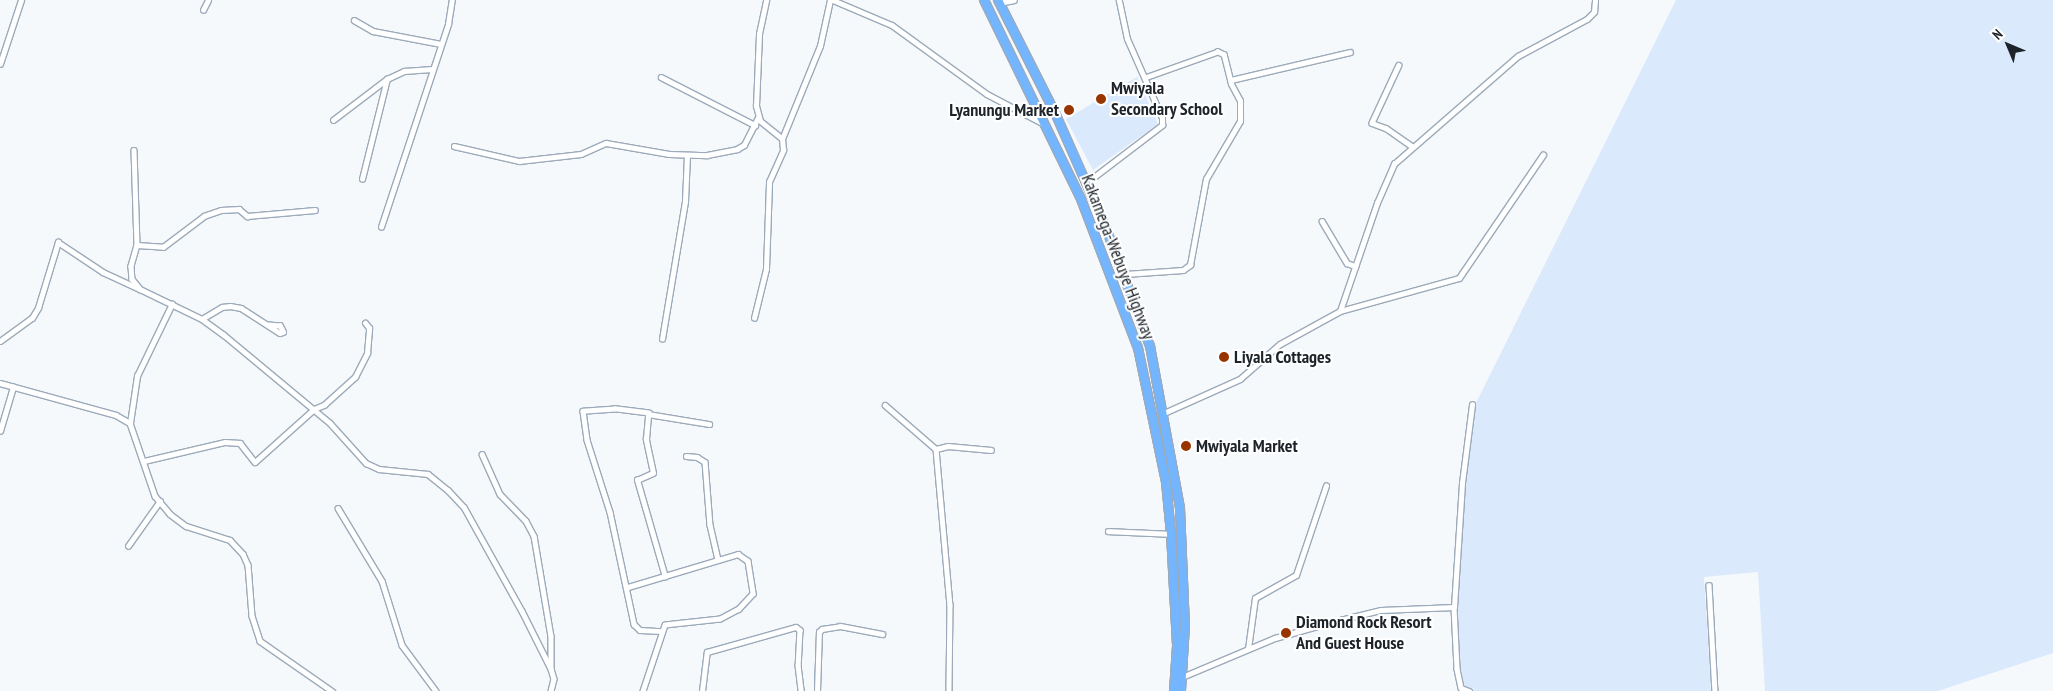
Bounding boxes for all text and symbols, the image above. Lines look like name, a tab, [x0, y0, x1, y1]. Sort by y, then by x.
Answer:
north arrow	[1983, 20, 2033, 70]
text: N	[1988, 25, 2006, 43]
place label: Mwiyala Secondary School	[1111, 78, 1223, 120]
marker: Mwiyala Secondary School	[1095, 93, 1107, 105]
place label: Lyanungu Market	[949, 99, 1059, 121]
marker: Lyanungu Market	[1063, 104, 1075, 116]
street label: Kakamega-Webuye Highway	[1076, 171, 1160, 343]
place label: Liyala Cottages	[1234, 346, 1331, 368]
marker: Liyala Cottages	[1218, 351, 1230, 363]
place label: Mwiyala Market	[1196, 435, 1298, 457]
marker: Mwiyala Market	[1180, 440, 1192, 452]
place label: Diamond Rock Resort And Guest House	[1296, 612, 1432, 654]
marker: Diamond Rock Resort And Guest House	[1280, 627, 1292, 639]

